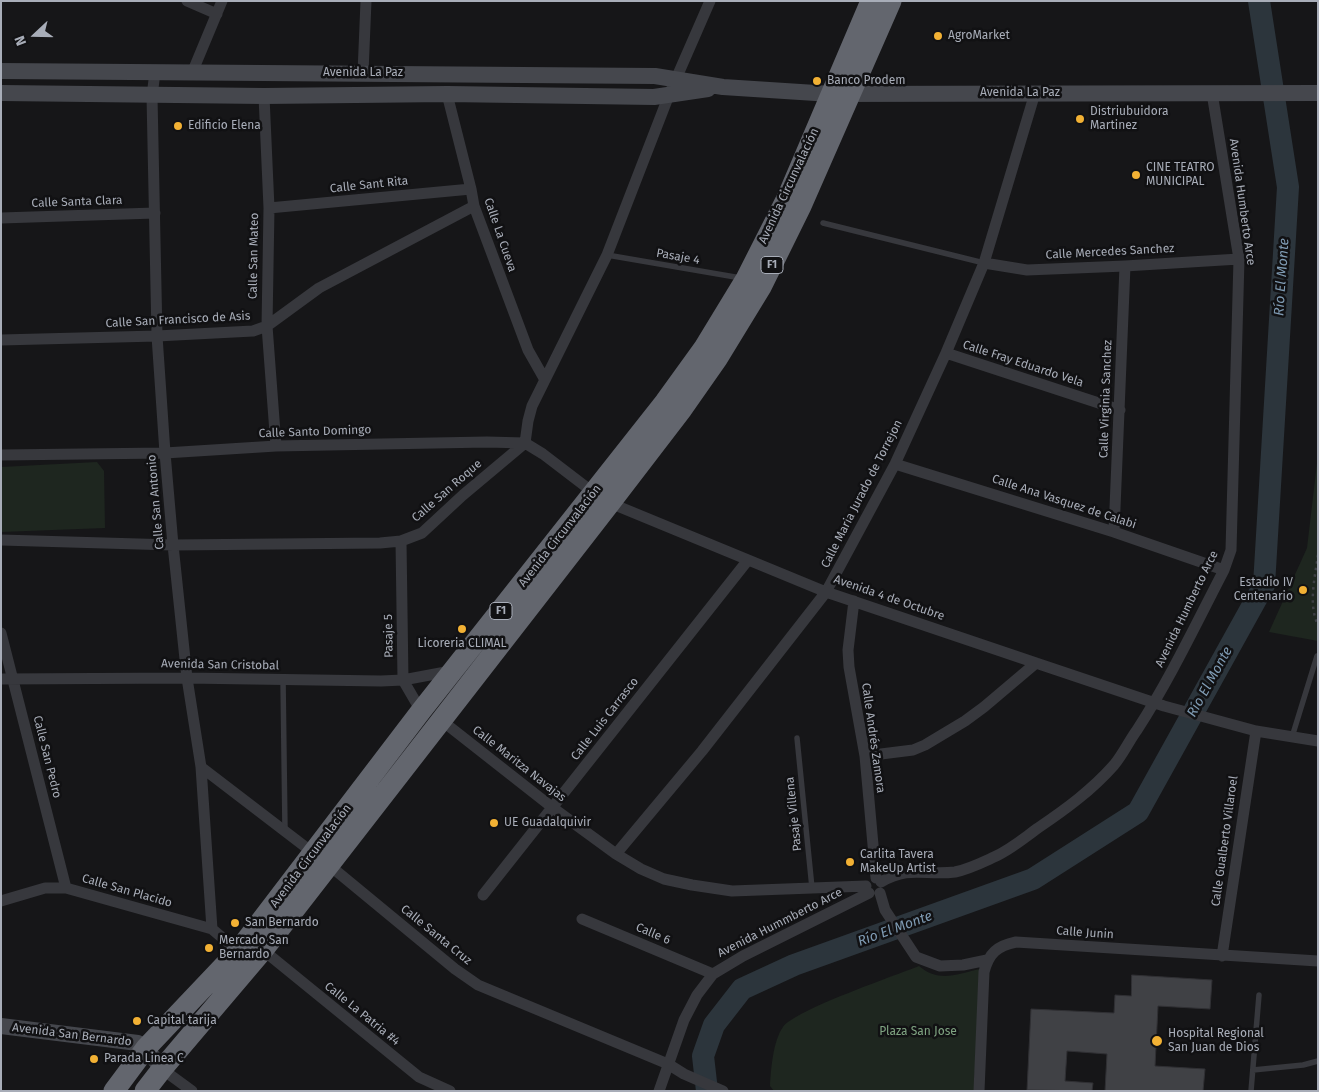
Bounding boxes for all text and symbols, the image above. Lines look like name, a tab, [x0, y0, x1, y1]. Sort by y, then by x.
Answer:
north arrow	[10, 10, 60, 60]
place label: AgroMarket	[948, 29, 1010, 43]
marker: AgroMarket	[932, 30, 944, 42]
text: N	[11, 33, 30, 48]
street label: Avenida La Paz	[323, 66, 403, 80]
place label: Banco Prodem	[827, 74, 906, 88]
marker: Banco Prodem	[811, 75, 823, 87]
street label: Avenida La Paz	[980, 86, 1060, 100]
place label: Distriubuidora Martinez	[1090, 105, 1168, 133]
marker: Distriubuidora Martinez	[1074, 113, 1086, 125]
place label: Edificio Elena	[188, 119, 261, 133]
marker: Edificio Elena	[172, 120, 184, 132]
street label: Avenida Circunvalación	[756, 126, 822, 246]
street label: Avenida Humberto Arce	[1226, 138, 1258, 266]
place label: CINE TEATRO MUNICIPAL	[1146, 161, 1215, 189]
marker: CINE TEATRO MUNICIPAL	[1130, 169, 1142, 181]
street label: Calle Sant Rita	[329, 174, 409, 196]
street label: Calle Santa Clara	[31, 193, 123, 211]
street label: Calle La Cueva	[481, 196, 519, 274]
street label: Calle San Mateo	[246, 213, 262, 299]
water label: Río El Monte	[1271, 238, 1293, 316]
street label: Calle Mercedes Sanchez	[1045, 241, 1175, 263]
street label: Pasaje 4	[655, 246, 701, 268]
road number: F1	[761, 256, 783, 274]
street label: Calle San Francisco de Asis	[105, 309, 251, 331]
street label: Calle Fray Eduardo Vela	[961, 338, 1085, 390]
street label: Calle Virginia Sanchez	[1097, 340, 1115, 458]
street label: Calle Maria Jurado de Torrejon	[818, 418, 906, 570]
street label: Calle Santo Domingo	[258, 423, 372, 441]
street label: Calle San Antonio	[145, 454, 167, 550]
street label: Calle San Roque	[409, 457, 485, 525]
street label: Calle Ana Vasquez de Calabi	[990, 472, 1138, 532]
street label: Avenida Circunvalación	[516, 482, 604, 590]
street label: Avenida Humberto Arce	[1153, 548, 1221, 670]
street label: Avenida 4 de Octubre	[832, 572, 946, 624]
place label: Estadio IV Centenario	[1234, 576, 1293, 604]
marker: Estadio IV Centenario	[1297, 584, 1309, 596]
road number: F1	[490, 602, 512, 620]
street label: Pasaje 5	[381, 614, 397, 658]
marker: Licoreria CLIMAL	[456, 623, 468, 635]
place label: Licoreria CLIMAL	[418, 637, 506, 651]
water label: Río El Monte	[1184, 644, 1236, 720]
street label: Avenida San Cristobal	[161, 657, 279, 673]
street label: Calle Luis Carrasco	[568, 675, 642, 763]
street label: Calle Andrés Zamora	[858, 682, 888, 794]
street label: Calle San Pedro	[30, 714, 64, 800]
street label: Calle Maritza Navajas	[469, 723, 569, 805]
street label: Calle Gualberto Villaroel	[1209, 775, 1241, 907]
street label: Pasaje Villena	[783, 776, 805, 852]
street label: Avenida Circunvalación	[267, 801, 355, 911]
place label: UE Guadalquivir	[504, 816, 591, 830]
marker: UE Guadalquivir	[488, 817, 500, 829]
place label: Carlita Tavera MakeUp Artist	[860, 848, 936, 876]
marker: Carlita Tavera MakeUp Artist	[844, 856, 856, 868]
street label: Calle San Placido	[80, 871, 174, 911]
street label: Avenida Hummberto Arce	[715, 885, 845, 961]
street label: Calle Santa Cruz	[398, 902, 474, 968]
water label: Río El Monte	[856, 908, 934, 950]
place label: San Bernardo	[245, 916, 319, 930]
marker: San Bernardo	[229, 917, 241, 929]
street label: Calle 6	[634, 920, 672, 948]
street label: Calle Junin	[1056, 924, 1114, 942]
place label: Mercado San Bernardo	[219, 934, 289, 962]
marker: Mercado San Bernardo	[203, 942, 215, 954]
street label: Calle La Patria #4	[321, 979, 403, 1049]
place label: Capital tarija	[147, 1014, 217, 1028]
marker: Capital tarija	[131, 1015, 143, 1027]
street label: Avenida San Bernardo	[11, 1021, 133, 1049]
park label: Plaza San Jose	[879, 1025, 957, 1039]
place label: Hospital Regional San Juan de Dios	[1168, 1027, 1264, 1055]
marker: Hospital Regional San Juan de Dios	[1150, 1034, 1164, 1048]
place label: Parada Linea C	[104, 1052, 184, 1066]
marker: Parada Linea C	[88, 1053, 100, 1065]

